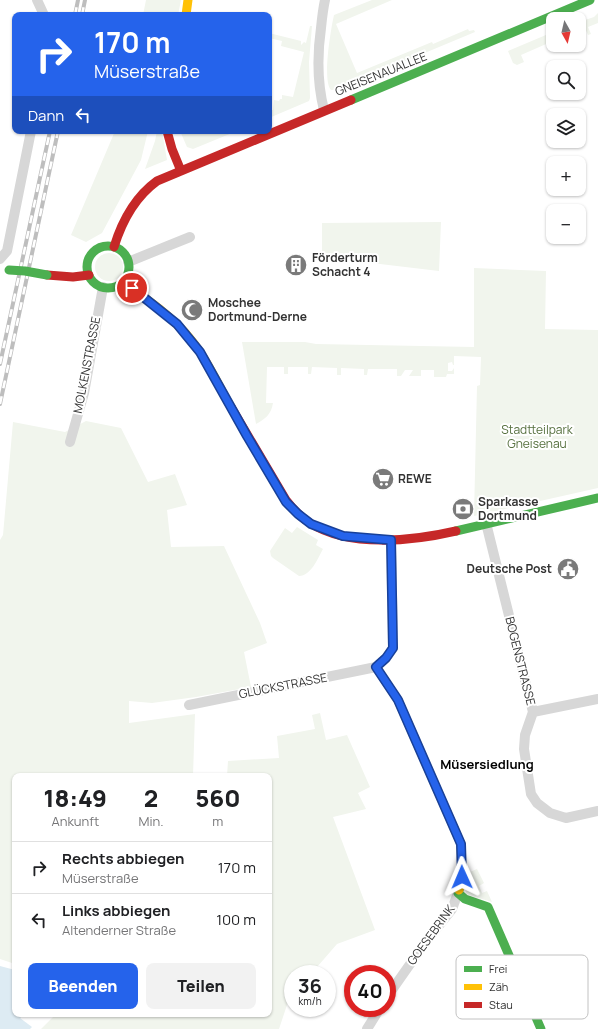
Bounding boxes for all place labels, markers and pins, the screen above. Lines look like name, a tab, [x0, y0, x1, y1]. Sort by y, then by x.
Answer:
place label: Förderturm Schacht 4	[312, 249, 378, 280]
building icon: Förderturm Schacht 4	[283, 252, 309, 278]
pin	[115, 271, 149, 305]
place label: Moschee Dortmund-Derne	[208, 294, 307, 325]
mosque icon: Moschee Dortmund-Derne	[179, 297, 205, 323]
supermarket icon: REWE	[370, 466, 396, 492]
place label: REWE	[398, 470, 432, 487]
place label: Sparkasse Dortmund	[478, 493, 539, 524]
bank icon: Sparkasse Dortmund	[450, 496, 476, 522]
public building icon: Deutsche Post	[555, 556, 581, 582]
place label: Deutsche Post	[467, 560, 552, 577]

